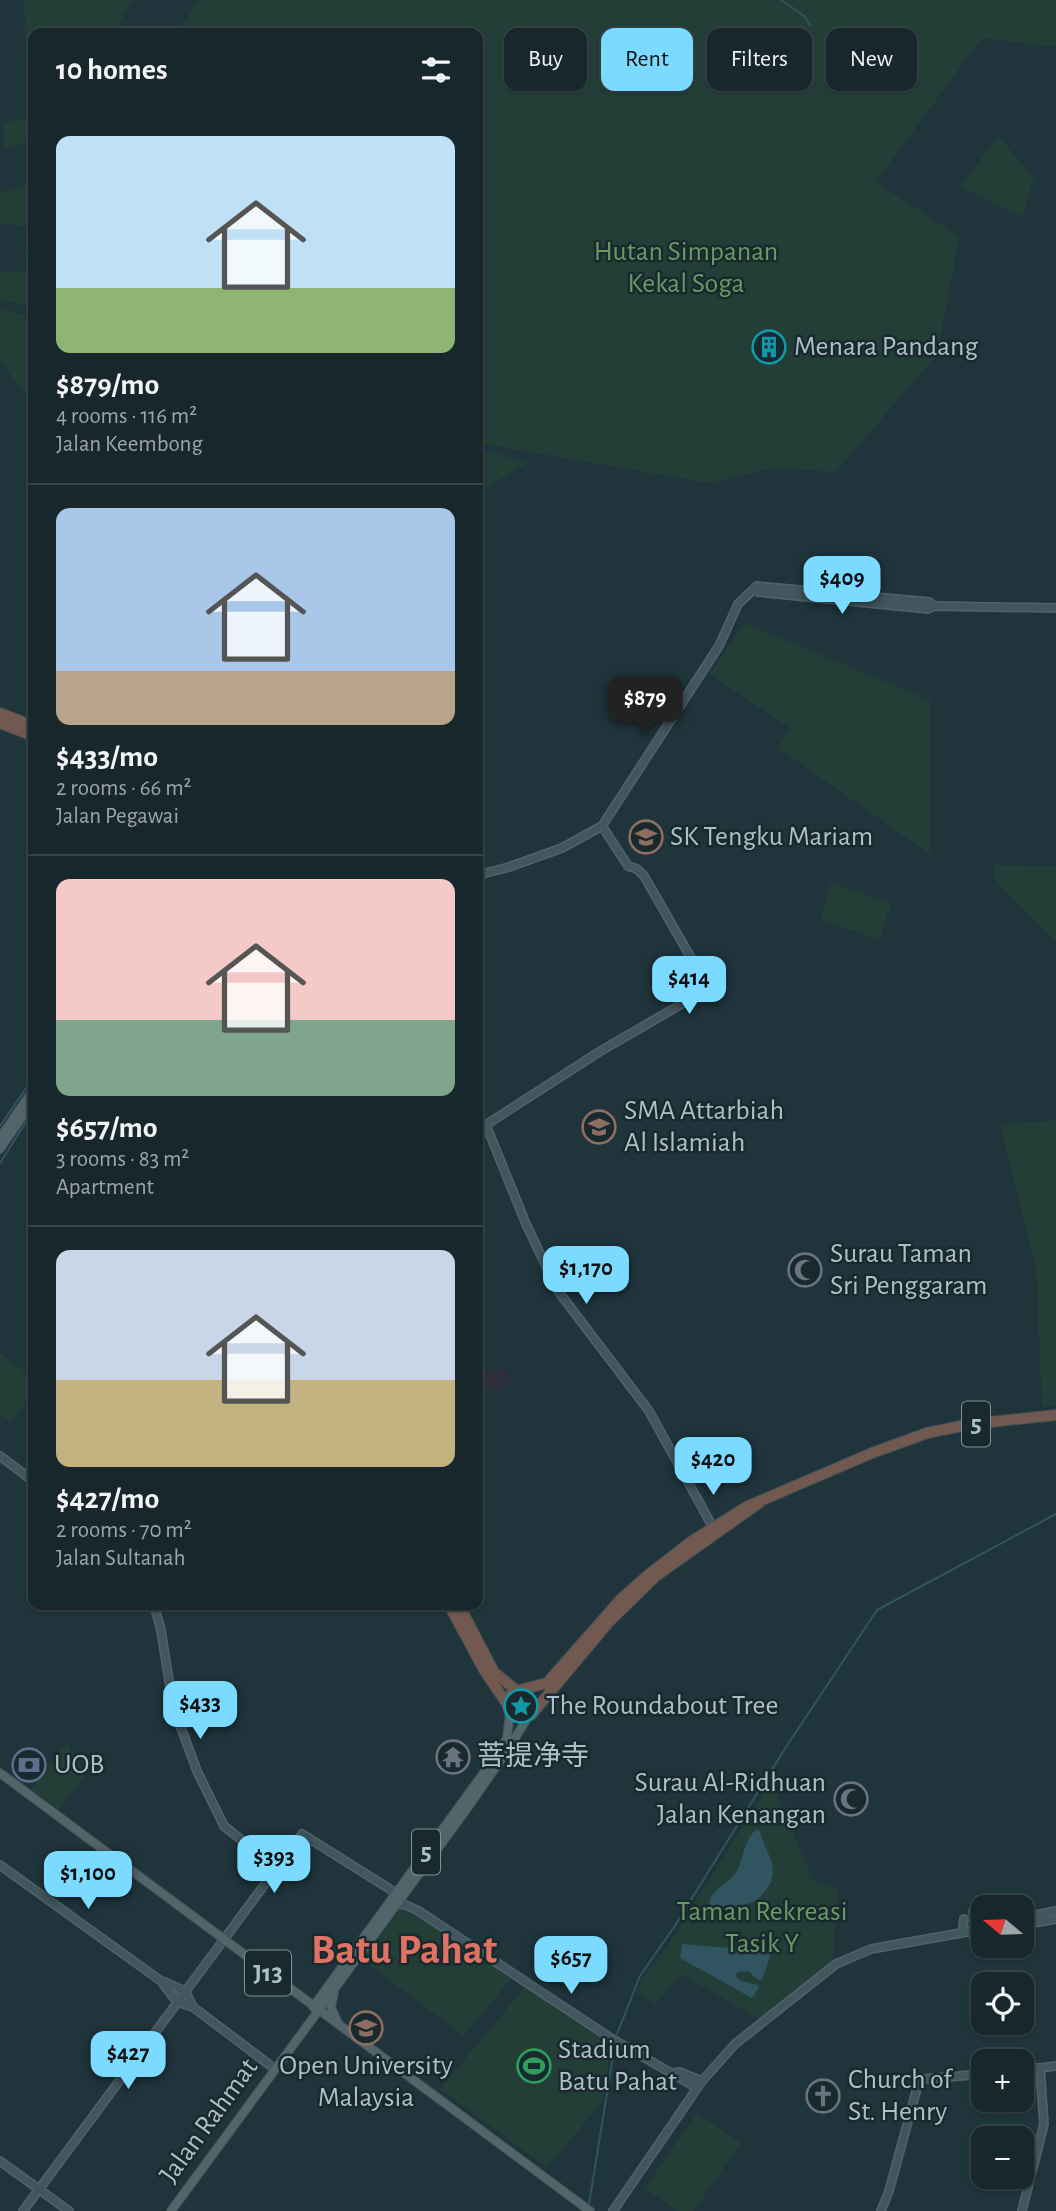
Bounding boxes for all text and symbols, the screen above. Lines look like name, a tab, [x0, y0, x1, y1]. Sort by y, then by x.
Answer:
chip: Buy	[504, 28, 587, 91]
chip: Rent	[601, 28, 693, 91]
chip: Filters	[707, 28, 812, 91]
chip: New	[826, 28, 917, 91]
icon: filters	[417, 51, 455, 89]
text: 10 homes	[56, 55, 167, 85]
icon: home	[193, 182, 319, 308]
park label: Hutan Simpanan Kekal Soga	[594, 238, 778, 298]
building icon: Menara Pandang	[750, 328, 788, 366]
place label: Menara Pandang	[794, 333, 978, 361]
text: $879/mo	[56, 370, 159, 400]
text: 4 rooms · 116 m²	[56, 405, 197, 428]
text: Jalan Keembong	[56, 433, 203, 456]
icon: home	[193, 554, 319, 680]
pin: $409	[801, 556, 883, 616]
text: $409	[819, 567, 865, 590]
pin: $879	[604, 676, 686, 736]
text: $879	[624, 687, 666, 710]
text: $433/mo	[56, 742, 158, 772]
text: 2 rooms · 66 m²	[56, 777, 192, 800]
text: Jalan Pegawai	[56, 805, 179, 828]
school or university icon: SK Tengku Mariam	[627, 818, 665, 856]
place label: SK Tengku Mariam	[670, 823, 873, 851]
icon: home	[193, 925, 319, 1051]
pin: $414	[648, 956, 730, 1016]
text: $414	[668, 967, 710, 990]
place label: SMA Attarbiah Al Islamiah	[624, 1097, 784, 1157]
school or university icon: SMA Attarbiah Al Islamiah	[580, 1108, 618, 1146]
text: $657/mo	[56, 1113, 157, 1143]
text: 3 rooms · 83 m²	[56, 1148, 189, 1171]
text: Apartment	[56, 1176, 154, 1199]
place label: Surau Taman Sri Penggaram	[830, 1240, 988, 1300]
pin: $1,170	[529, 1246, 643, 1306]
mosque icon: Surau Taman Sri Penggaram	[786, 1251, 824, 1289]
text: $1,170	[559, 1257, 613, 1280]
icon: home	[193, 1296, 319, 1422]
road number: 5	[962, 1401, 990, 1446]
pin: $420	[672, 1438, 754, 1497]
text: $420	[691, 1448, 735, 1471]
text: $427/mo	[56, 1484, 159, 1514]
text: 2 rooms · 70 m²	[56, 1519, 192, 1542]
text: Jalan Sultanah	[56, 1547, 186, 1570]
pin: $433	[159, 1682, 241, 1741]
place icon: The Roundabout Tree	[502, 1687, 540, 1725]
text: $433	[179, 1692, 221, 1715]
place label: The Roundabout Tree	[546, 1692, 778, 1720]
temple icon: 菩提净寺	[434, 1738, 472, 1776]
place label: 菩提净寺	[477, 1741, 589, 1771]
bank icon: UOB	[10, 1746, 48, 1784]
place label: UOB	[54, 1751, 104, 1779]
place label: Surau Al-Ridhuan Jalan Kenangan	[635, 1769, 826, 1829]
mosque icon: Surau Al-Ridhuan Jalan Kenangan	[832, 1780, 870, 1818]
road number: 5	[412, 1829, 440, 1874]
pin: $393	[233, 1836, 315, 1895]
text: $393	[253, 1846, 295, 1869]
pin: $1,100	[31, 1852, 145, 1911]
text: $1,100	[60, 1862, 116, 1885]
north arrow	[971, 1895, 1034, 1958]
map controls	[971, 1895, 1034, 2189]
park label: Taman Rekreasi Tasik Y	[677, 1898, 847, 1958]
district label: Batu Pahat	[311, 1929, 497, 1971]
pin: $657	[530, 1937, 612, 1996]
text: $657	[550, 1947, 592, 1970]
road number: J13	[245, 1950, 291, 1996]
button: locate	[971, 1972, 1034, 2035]
school or university icon: Open University Malaysia	[347, 2009, 385, 2047]
pin: $427	[87, 2032, 169, 2091]
place label: Stadium Batu Pahat	[558, 2036, 677, 2096]
text: $427	[107, 2042, 149, 2065]
sports icon: Stadium Batu Pahat	[515, 2047, 553, 2085]
button: +	[971, 2049, 1034, 2112]
place label: Open University Malaysia	[279, 2052, 453, 2112]
street label: Jalan Rahmat	[155, 2054, 263, 2188]
place label: Church of St. Henry	[848, 2066, 953, 2126]
church icon: Church of St. Henry	[804, 2077, 842, 2115]
button: −	[971, 2126, 1034, 2189]

